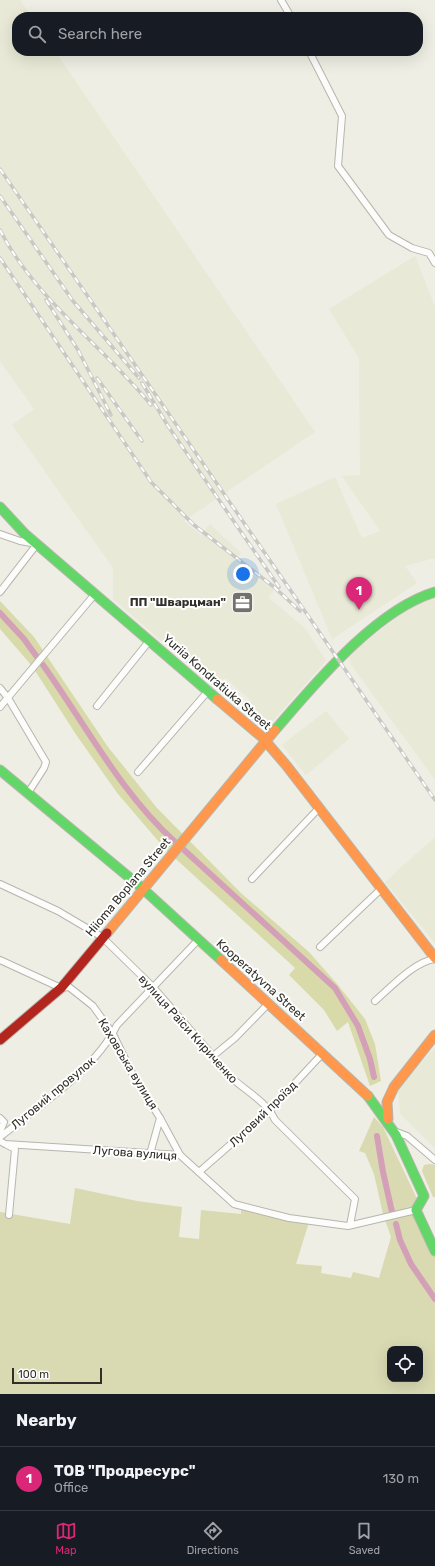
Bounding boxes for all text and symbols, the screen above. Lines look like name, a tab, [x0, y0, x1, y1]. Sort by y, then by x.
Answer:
search box	[12, 12, 423, 56]
icon: search	[26, 23, 48, 45]
text: Search here	[58, 25, 142, 43]
your location	[233, 564, 253, 584]
pin: 1	[346, 577, 372, 610]
office icon: ПП "Шварцман"	[229, 589, 255, 615]
place label: ПП "Шварцман"	[130, 595, 226, 609]
street label: Yuriia Kondratiuka Street	[160, 631, 274, 733]
street label: Hiioma Boplana Street	[83, 835, 174, 939]
street label: Kooperatyvna Street	[214, 936, 309, 1024]
street label: вулиця Раїси Кириченко	[136, 972, 241, 1086]
street label: Каховська вулиця	[95, 1016, 161, 1112]
street label: Луговий провулок	[8, 1053, 98, 1132]
street label: Луговий проїзд	[226, 1078, 300, 1150]
street label: Лугова вулиця	[92, 1143, 178, 1163]
map controls	[387, 1346, 423, 1382]
button: locate	[387, 1346, 423, 1382]
scale bar	[12, 1366, 102, 1385]
text: 100 m	[18, 1368, 49, 1381]
text: Nearby	[16, 1410, 77, 1430]
text: ТОВ "Продресурс"	[54, 1462, 196, 1480]
text: 1	[26, 1471, 32, 1486]
text: 130 m	[383, 1471, 419, 1486]
text: Office	[54, 1480, 88, 1495]
tab: Map	[55, 1520, 77, 1557]
tab: Directions	[187, 1520, 239, 1557]
tab: Saved	[349, 1520, 380, 1557]

